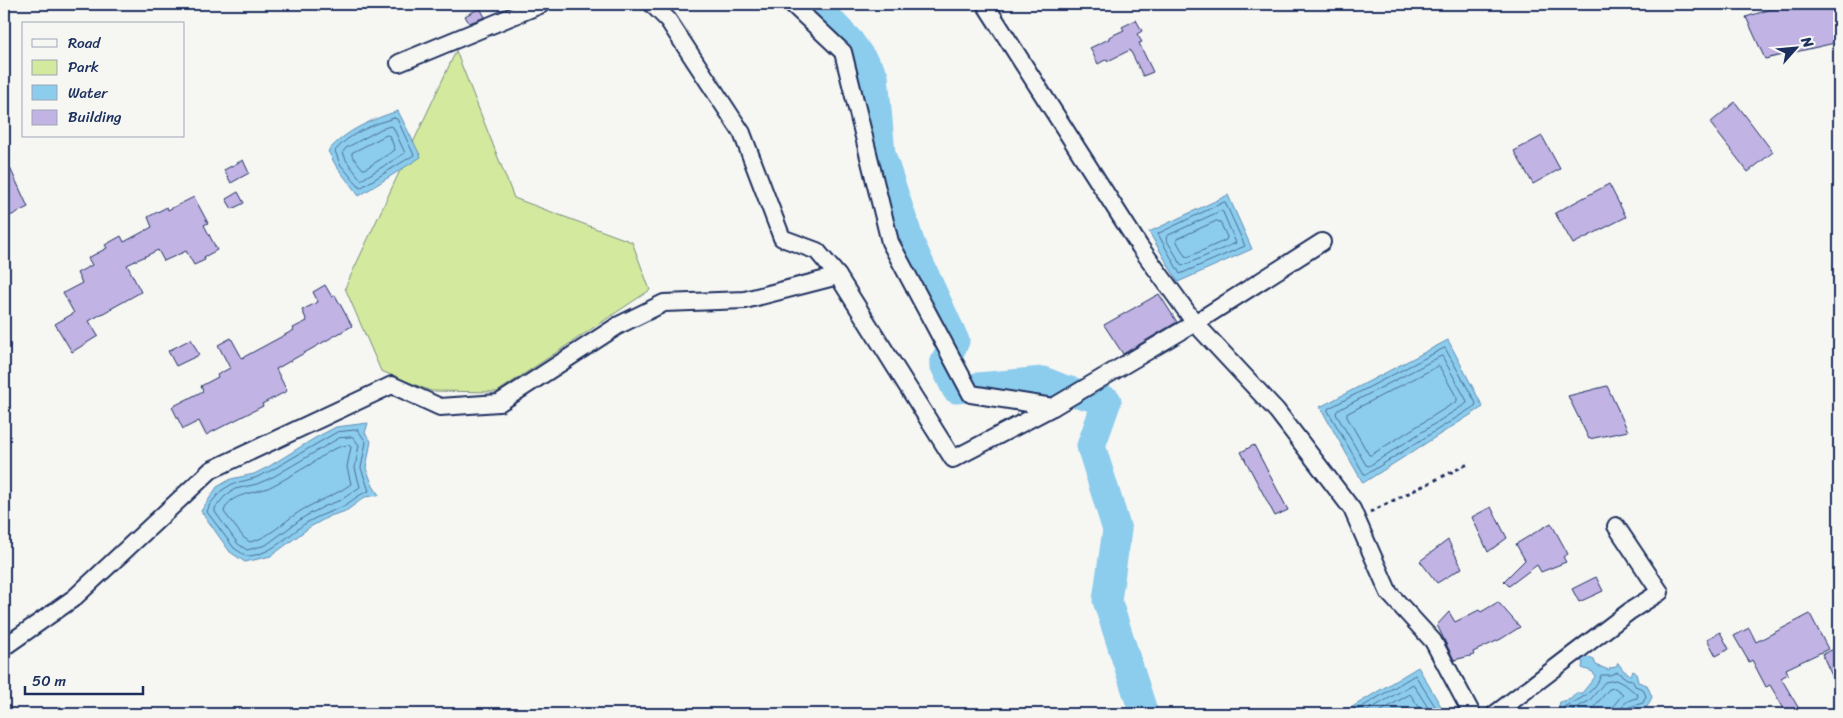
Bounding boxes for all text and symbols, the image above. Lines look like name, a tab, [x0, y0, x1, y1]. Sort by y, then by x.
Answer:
legend	[22, 22, 185, 138]
north arrow	[1770, 22, 1820, 72]
text: Road	[68, 30, 101, 56]
text: N	[1793, 31, 1821, 53]
text: Park	[68, 54, 99, 80]
text: Water	[68, 80, 108, 106]
text: Building	[68, 104, 122, 130]
scale bar	[25, 663, 142, 695]
text: 50 m	[32, 668, 67, 694]

